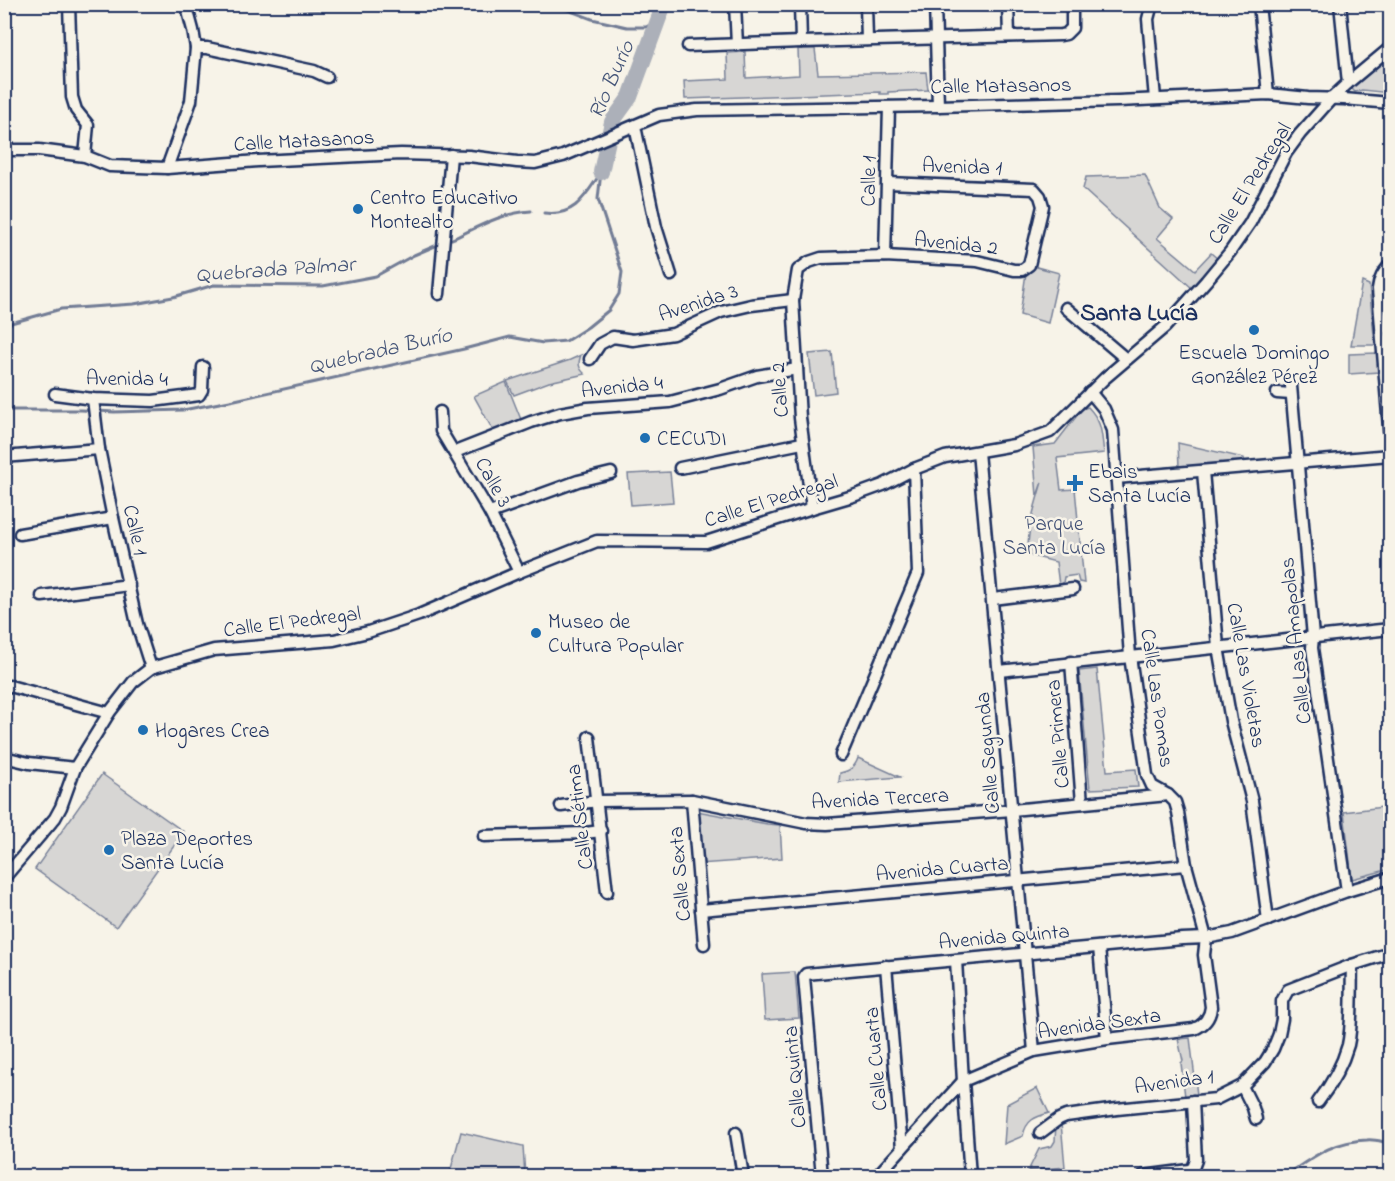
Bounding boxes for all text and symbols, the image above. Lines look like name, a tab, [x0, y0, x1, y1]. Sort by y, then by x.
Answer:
water label: Río Burío	[581, 35, 645, 124]
street label: Calle Matasanos	[930, 71, 1072, 103]
street label: Calle El Pedregal	[1201, 117, 1302, 252]
street label: Calle Matasanos	[233, 123, 375, 161]
street label: Avenida 1	[921, 152, 1003, 184]
street label: Calle 1	[855, 155, 885, 207]
place label: Centro Educativo Montealto	[370, 184, 518, 238]
marker: Centro Educativo Montealto	[351, 202, 365, 216]
street label: Avenida 2	[912, 226, 999, 264]
water label: Quebrada Palmar	[195, 249, 359, 293]
street label: Avenida 3	[655, 277, 742, 331]
district label: Santa Lucía	[1080, 297, 1198, 332]
water label: Quebrada Burío	[306, 320, 457, 384]
marker: Escuela Domingo González Pérez	[1247, 323, 1261, 337]
place label: Escuela Domingo González Pérez	[1178, 339, 1330, 393]
street label: Calle 2	[764, 361, 798, 418]
street label: Avenida 4	[86, 364, 169, 396]
street label: Avenida 4	[580, 369, 665, 407]
place label: CECUDI	[657, 425, 726, 455]
marker: CECUDI	[638, 431, 652, 445]
street label: Calle 3	[466, 452, 518, 514]
place label: Ebais Santa Lucía	[1088, 458, 1191, 512]
street label: Calle El Pedregal	[701, 467, 843, 538]
marker: Ebais Santa Lucía	[1066, 474, 1084, 492]
street label: Calle 1	[114, 502, 155, 559]
park label: Parque Santa Lucía	[1003, 510, 1105, 564]
street label: Calle Las Amapolas	[1273, 556, 1321, 726]
street label: Calle El Pedregal	[222, 600, 363, 648]
street label: Calle Las Violetas	[1218, 601, 1273, 750]
place label: Museo de Cultura Popular	[548, 608, 684, 662]
marker: Museo de Cultura Popular	[529, 626, 543, 640]
street label: Calle Las Pomas	[1131, 627, 1181, 770]
street label: Calle Primera	[1039, 678, 1079, 790]
street label: Calle Segunda	[969, 690, 1011, 815]
place label: Hogares Crea	[155, 717, 270, 749]
marker: Hogares Crea	[136, 723, 150, 737]
street label: Calle Sétima	[560, 762, 602, 871]
street label: Avenida Tercera	[810, 781, 950, 819]
place label: Plaza Deportes Santa Lucía	[121, 825, 253, 879]
street label: Calle Sexta	[662, 825, 700, 923]
marker: Plaza Deportes Santa Lucía	[102, 843, 116, 857]
street label: Avenida Cuarta	[874, 849, 1010, 891]
street label: Avenida Quinta	[937, 917, 1071, 959]
street label: Avenida Sexta	[1036, 1001, 1163, 1048]
street label: Calle Cuarta	[858, 1006, 896, 1112]
street label: Calle Quinta	[777, 1024, 815, 1129]
street label: Avenida 1	[1132, 1062, 1216, 1103]

